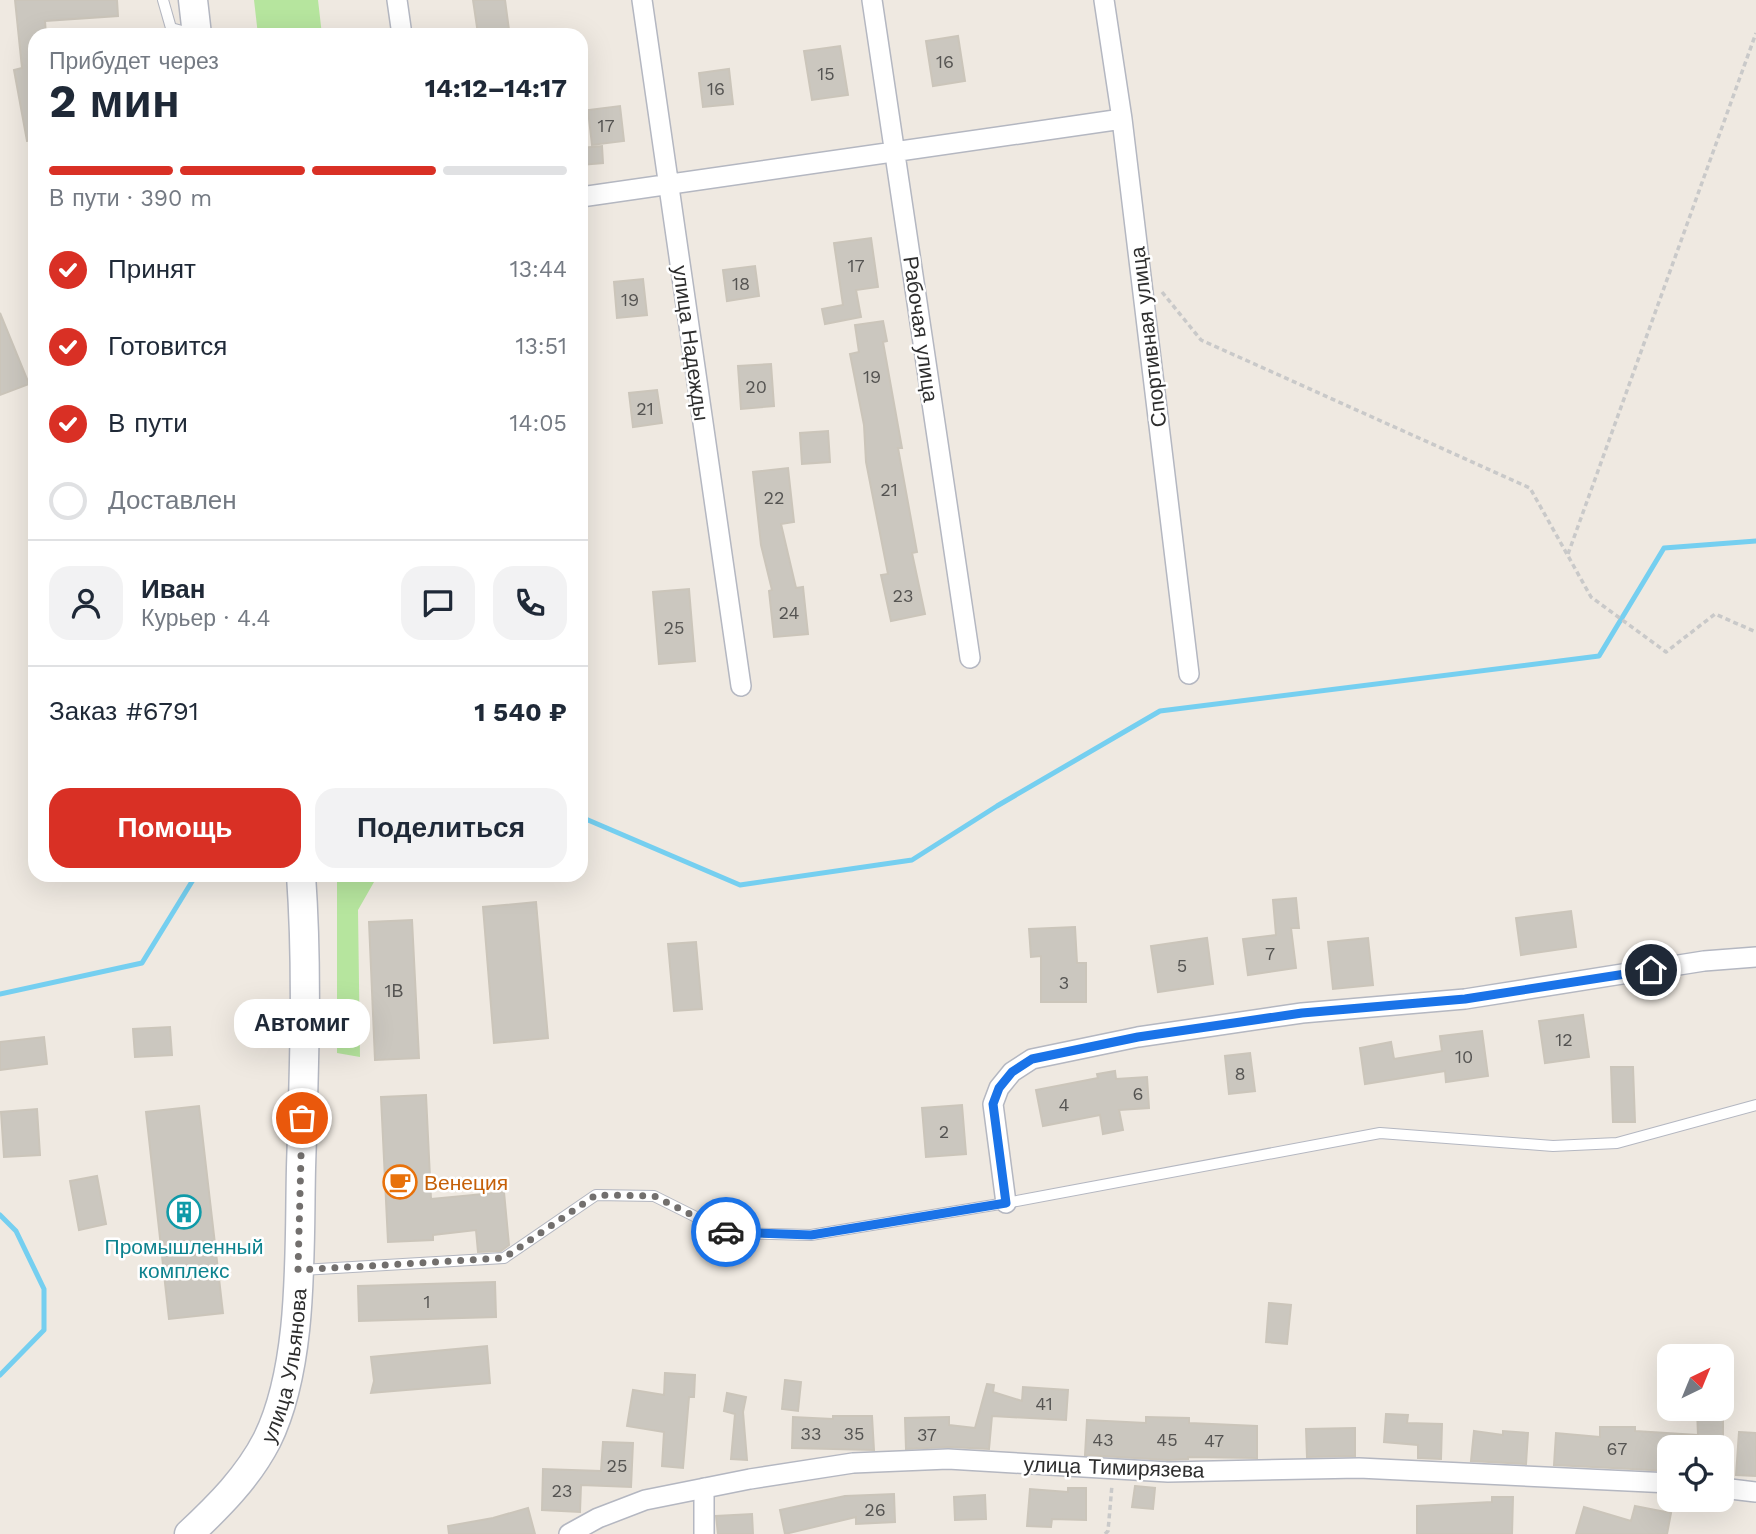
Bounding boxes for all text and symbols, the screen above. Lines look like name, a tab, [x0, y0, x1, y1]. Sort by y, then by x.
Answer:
text: Прибудет через	[49, 48, 219, 75]
house number: 16	[936, 51, 954, 72]
house number: 15	[817, 63, 835, 84]
text: 14:12–14:17	[425, 73, 567, 103]
text: 2 мин	[49, 74, 180, 128]
house number: 16	[707, 78, 725, 99]
house number: 17	[597, 115, 615, 136]
text: В пути · 390 m	[49, 185, 212, 212]
street label: Спортивная улица	[1124, 245, 1171, 429]
icon: check	[49, 251, 87, 289]
text: Принят	[108, 254, 196, 284]
street label: Рабочая улица	[898, 254, 944, 404]
house number: 17	[847, 255, 865, 276]
text: 13:44	[510, 256, 567, 283]
street label: улица Надежды	[668, 264, 714, 422]
house number: 18	[732, 273, 750, 294]
house number: 19	[621, 289, 639, 310]
icon: check	[49, 328, 87, 366]
text: Готовится	[108, 331, 227, 361]
text: 13:51	[515, 333, 567, 360]
house number: 19	[863, 366, 881, 387]
house number: 20	[745, 376, 767, 397]
house number: 21	[636, 398, 654, 419]
icon: check	[49, 405, 87, 443]
text: В пути	[108, 408, 188, 438]
text: 14:05	[509, 410, 567, 437]
house number: 21	[880, 479, 898, 500]
text: Доставлен	[108, 485, 237, 515]
house number: 22	[764, 487, 785, 508]
button: person	[49, 566, 123, 640]
button: chat	[401, 566, 475, 640]
button: phone	[493, 566, 567, 640]
text: Иван	[141, 574, 206, 604]
house number: 23	[893, 585, 914, 606]
house number: 24	[779, 602, 799, 623]
text: Курьер · 4.4	[141, 605, 271, 632]
house number: 25	[664, 617, 684, 638]
text: Заказ #6791	[49, 696, 199, 726]
text: 1 540 ₽	[474, 697, 567, 727]
button: Помощь	[49, 788, 301, 868]
button: Поделиться	[315, 788, 567, 868]
pin	[1621, 940, 1681, 1000]
house number: 7	[1265, 943, 1275, 964]
icon: home	[1632, 951, 1670, 989]
house number: 5	[1177, 955, 1187, 976]
house number: 3	[1059, 972, 1069, 993]
house number: 1В	[384, 980, 404, 1001]
callout: Автомиг	[234, 999, 370, 1048]
text: Автомиг	[254, 1010, 350, 1037]
house number: 12	[1555, 1029, 1573, 1050]
house number: 10	[1455, 1046, 1473, 1067]
house number: 8	[1234, 1063, 1246, 1084]
house number: 6	[1133, 1083, 1143, 1104]
pin	[272, 1088, 332, 1148]
house number: 4	[1059, 1094, 1070, 1115]
icon: bag	[283, 1099, 321, 1137]
house number: 2	[939, 1121, 949, 1142]
cafe icon: Венеция	[381, 1163, 419, 1201]
place label: Венеция	[424, 1170, 508, 1195]
building icon: Промышленный комплекс	[165, 1193, 203, 1231]
courier	[691, 1197, 761, 1267]
icon: car	[707, 1213, 745, 1251]
place label: Промышленный комплекс	[105, 1234, 263, 1283]
street label: улица Ульянова	[255, 1287, 311, 1447]
house number: 1	[423, 1291, 431, 1312]
north arrow	[1657, 1344, 1734, 1421]
map controls	[1657, 1344, 1734, 1512]
house number: 41	[1035, 1393, 1053, 1414]
house number: 33	[801, 1423, 822, 1444]
house number: 35	[844, 1423, 864, 1444]
house number: 37	[917, 1424, 937, 1445]
house number: 43	[1092, 1429, 1114, 1450]
house number: 45	[1156, 1429, 1178, 1450]
house number: 47	[1204, 1430, 1224, 1451]
button: locate	[1657, 1435, 1734, 1512]
house number: 67	[1607, 1438, 1627, 1459]
street label: улица Тимирязева	[1023, 1451, 1205, 1483]
house number: 25	[607, 1455, 627, 1476]
house number: 23	[552, 1480, 573, 1501]
house number: 26	[864, 1499, 886, 1520]

